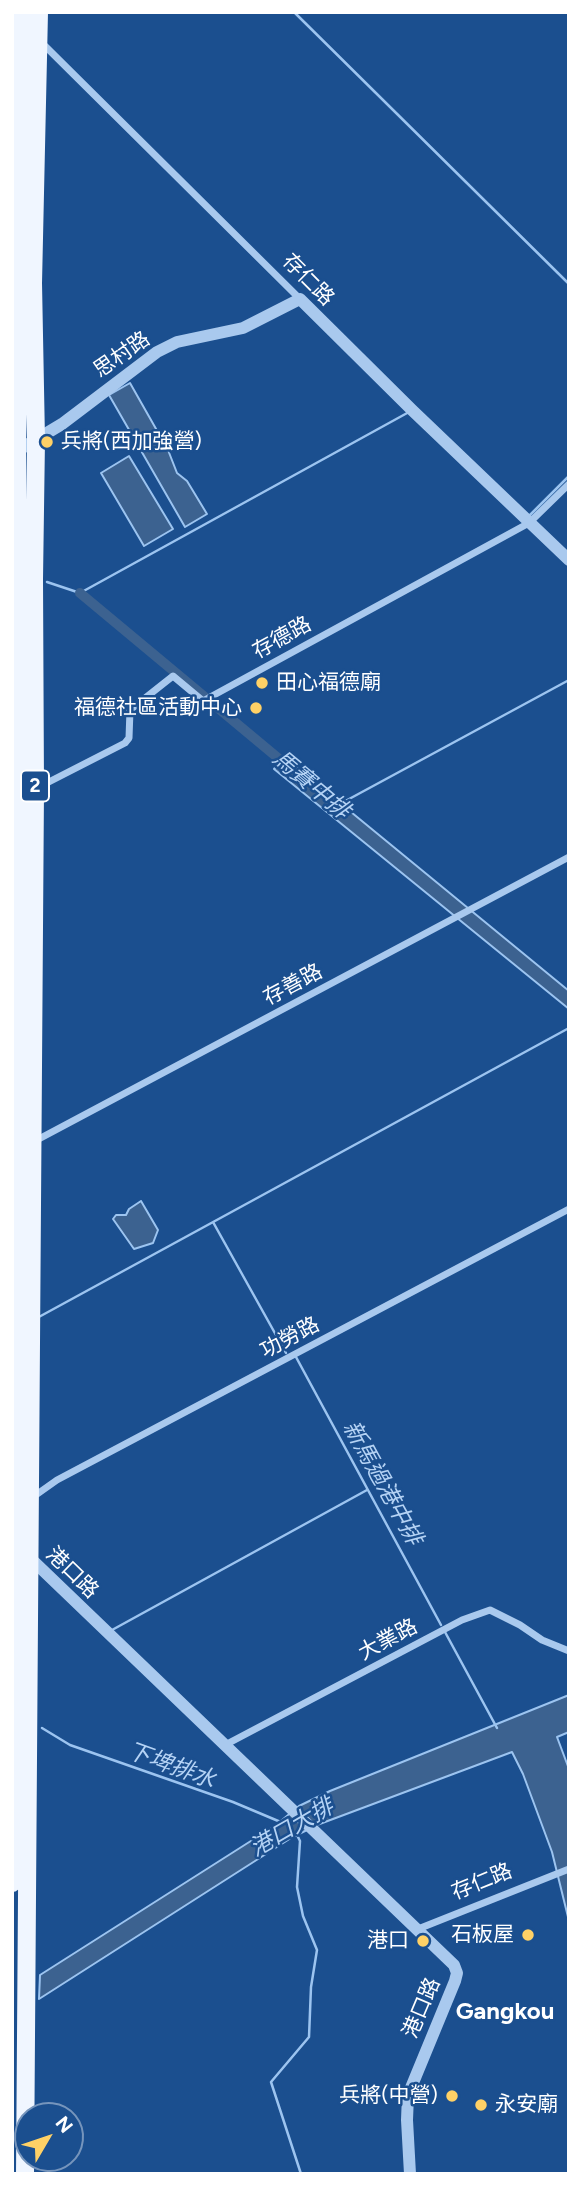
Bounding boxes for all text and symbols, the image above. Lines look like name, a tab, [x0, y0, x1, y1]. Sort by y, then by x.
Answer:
street label: 存仁路	[277, 249, 339, 311]
street label: 思村路	[89, 327, 155, 383]
place label: 兵將(西加強營)	[61, 429, 202, 455]
marker: 兵將(西加強營)	[39, 434, 55, 450]
street label: 存德路	[248, 612, 316, 664]
place label: 田心福德廟	[276, 670, 381, 696]
marker: 田心福德廟	[254, 675, 270, 691]
place label: 福德社區活動中心	[74, 695, 242, 721]
marker: 福德社區活動中心	[248, 700, 264, 716]
water label: 馬賽中排	[267, 745, 355, 825]
road number: 2	[21, 771, 49, 802]
street label: 存善路	[259, 959, 327, 1011]
street label: 功勞路	[256, 1312, 324, 1364]
water label: 新馬過港中排	[336, 1416, 428, 1550]
street label: 港口路	[41, 1542, 103, 1604]
street label: 大業路	[354, 1614, 422, 1666]
water label: 下埤排水	[123, 1737, 219, 1795]
water label: 港口大排	[245, 1793, 339, 1863]
street label: 存仁路	[448, 1859, 516, 1905]
place label: 石板屋	[451, 1922, 514, 1948]
marker: 石板屋	[520, 1927, 536, 1943]
place label: 港口	[367, 1928, 409, 1954]
marker: 港口	[415, 1933, 431, 1949]
street label: 港口路	[398, 1974, 446, 2042]
district label: Gangkou	[456, 1998, 554, 2026]
place label: 兵將(中營)	[339, 2083, 438, 2109]
marker: 兵將(中營)	[444, 2088, 460, 2104]
place label: 永安廟	[495, 2092, 558, 2118]
marker: 永安廟	[473, 2097, 489, 2113]
north arrow	[14, 2102, 84, 2172]
text: N	[51, 2112, 78, 2138]

